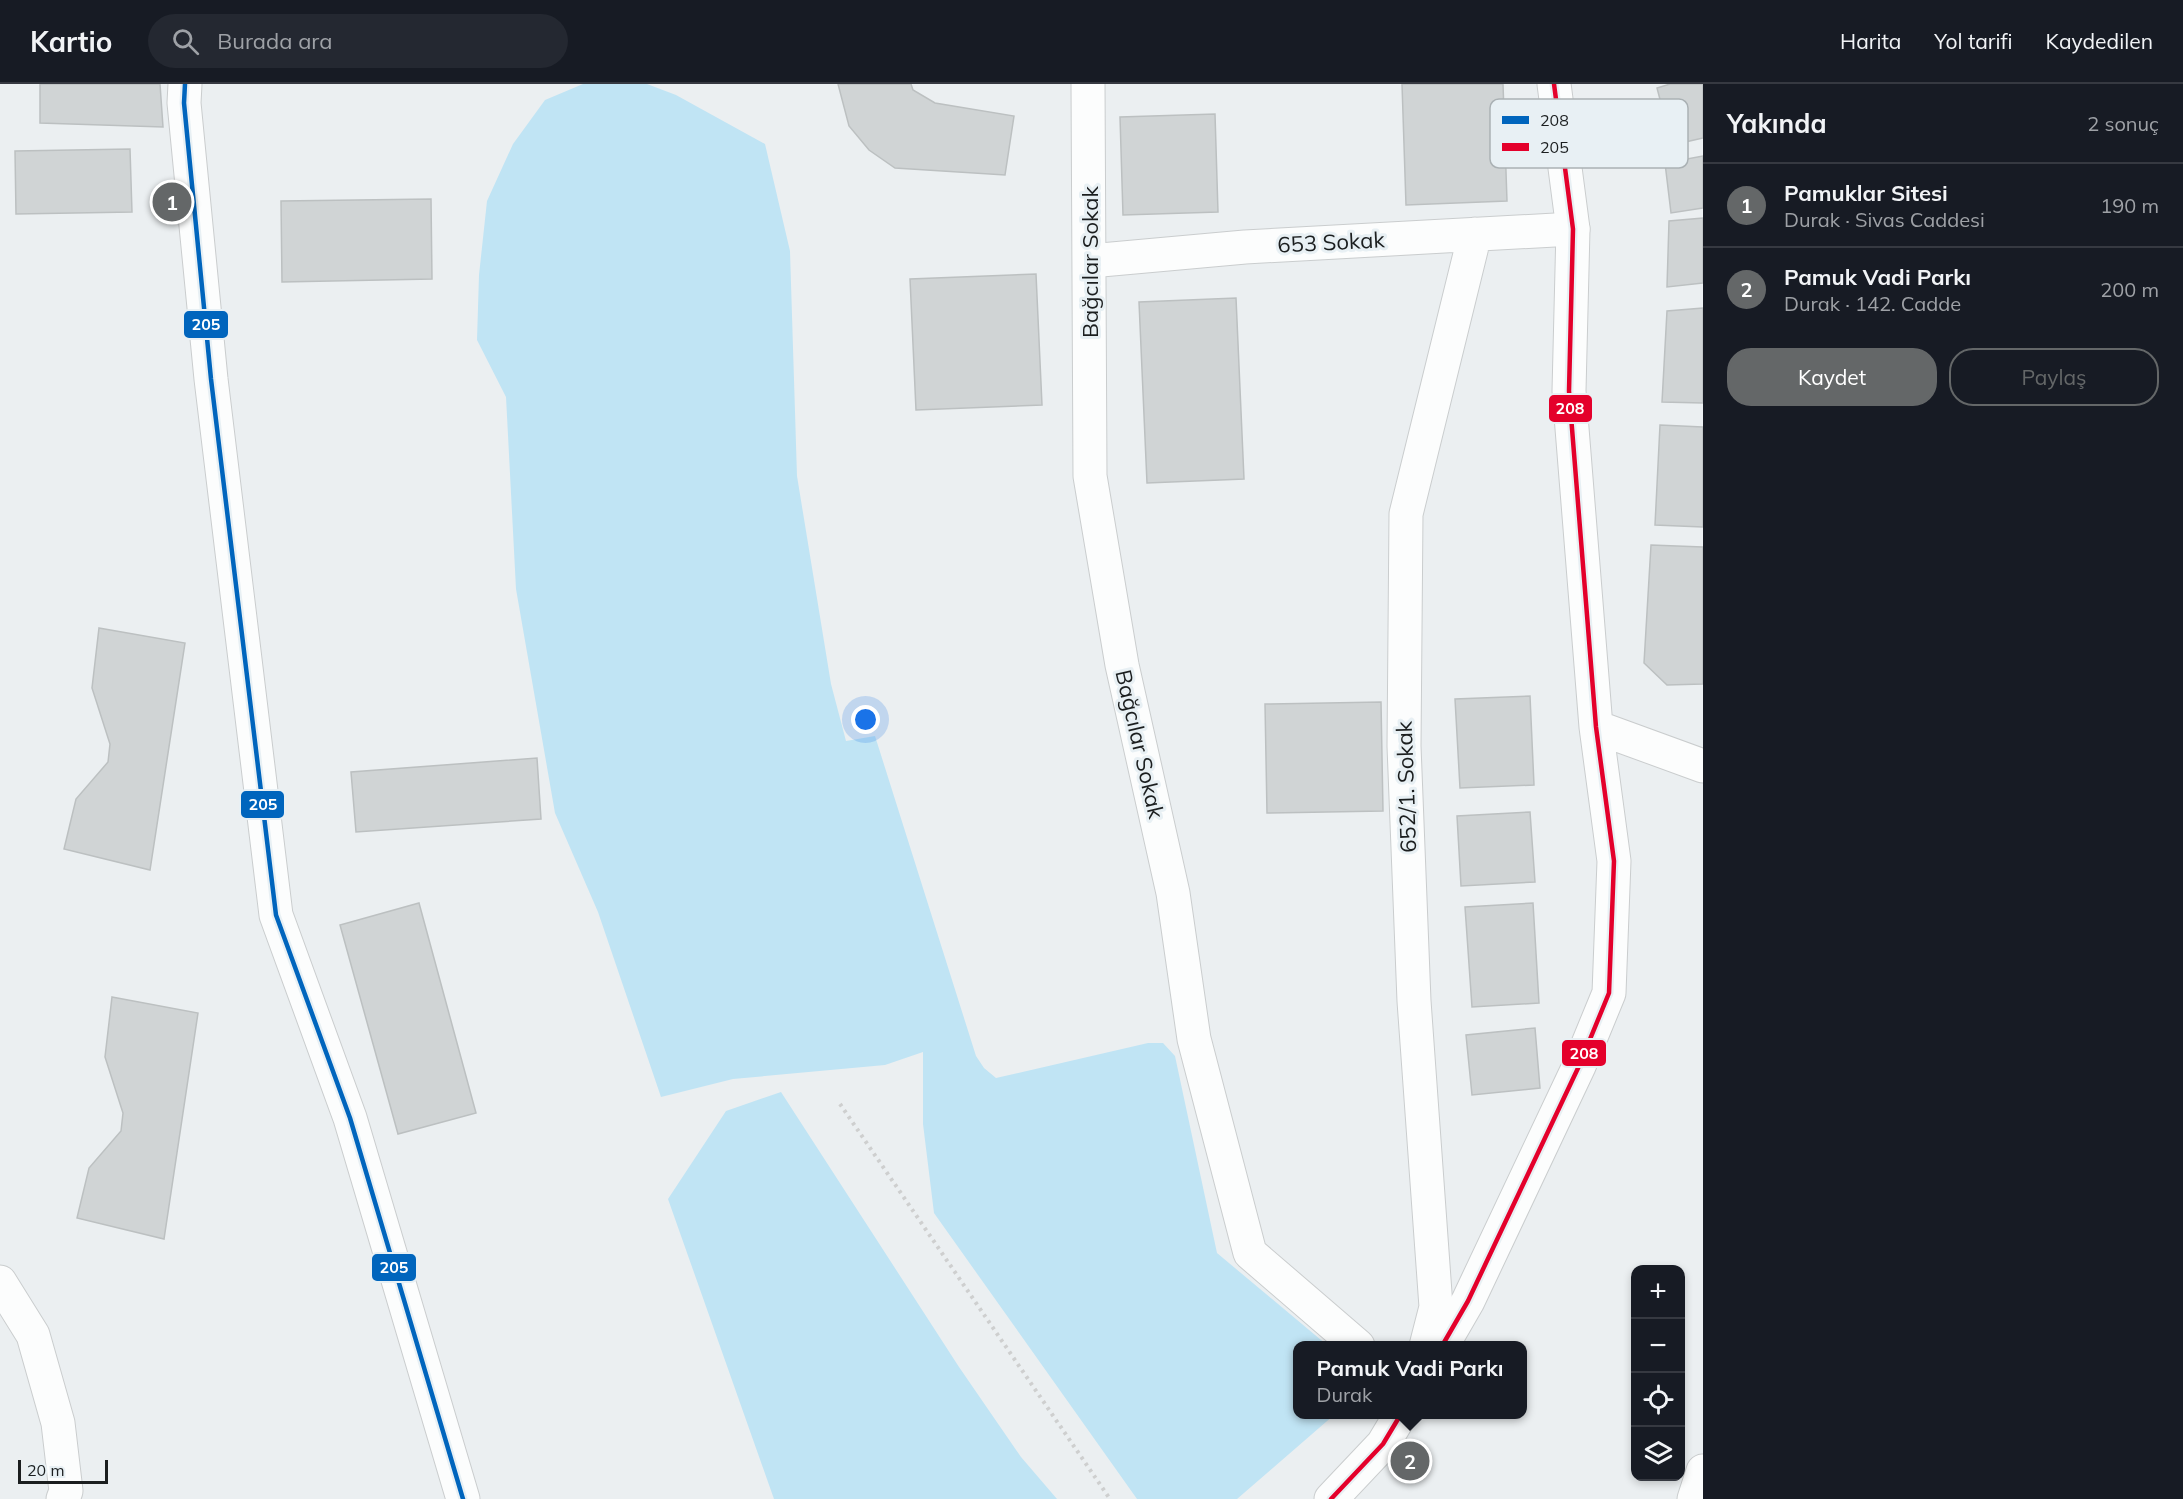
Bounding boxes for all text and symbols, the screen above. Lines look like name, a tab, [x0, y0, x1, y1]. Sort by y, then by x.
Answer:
search box	[148, 14, 568, 68]
text: Kartio	[30, 24, 112, 59]
icon: search	[169, 25, 202, 58]
text: Burada ara	[217, 27, 332, 55]
text: Harita	[1840, 28, 1901, 54]
text: Yol tarifi	[1934, 28, 2013, 54]
text: Kaydedilen	[2046, 28, 2153, 54]
legend	[1490, 99, 1688, 168]
text: Yakında	[1727, 107, 1827, 140]
text: 208	[1540, 110, 1569, 130]
text: 2 sonuç	[2087, 111, 2159, 136]
text: 205	[1540, 137, 1569, 157]
text: Pamuklar Sitesi	[1784, 179, 1948, 207]
pin: 1	[152, 180, 192, 224]
street label: Bağcılar Sokak	[1076, 185, 1104, 338]
text: 1	[1741, 193, 1753, 218]
text: 190 m	[2100, 193, 2159, 218]
text: Durak · Sivas Caddesi	[1784, 207, 1985, 232]
street label: 653 Sokak	[1277, 225, 1386, 259]
text: Pamuk Vadi Parkı	[1784, 263, 1971, 291]
text: 2	[1741, 277, 1753, 302]
text: 200 m	[2100, 277, 2159, 302]
text: Durak · 142. Cadde	[1784, 291, 1961, 316]
line badge: 205	[183, 310, 229, 339]
text: 205	[192, 314, 221, 334]
button: Kaydet	[1727, 348, 1937, 406]
button: Paylaş	[1949, 348, 2159, 406]
line badge: 208	[1548, 394, 1593, 423]
text: 208	[1556, 398, 1585, 418]
street label: Bağcılar Sokak	[1109, 667, 1171, 822]
your location	[851, 705, 880, 734]
street label: 652/1. Sokak	[1390, 720, 1422, 853]
line badge: 205	[240, 790, 285, 819]
text: 205	[249, 794, 278, 814]
line badge: 208	[1561, 1039, 1607, 1067]
text: 208	[1570, 1043, 1599, 1063]
line badge: 205	[371, 1253, 417, 1282]
text: 205	[380, 1257, 409, 1277]
map controls	[1631, 1265, 1685, 1481]
button: +	[1631, 1265, 1685, 1319]
button: −	[1631, 1319, 1685, 1373]
popup	[1293, 1341, 1527, 1419]
text: Pamuk Vadi Parkı	[1316, 1354, 1504, 1382]
button: locate	[1631, 1373, 1685, 1427]
text: Durak	[1316, 1382, 1372, 1407]
button: layers	[1631, 1427, 1685, 1481]
pin: 2	[1390, 1438, 1430, 1484]
scale bar	[18, 1457, 108, 1484]
text: 20 m	[27, 1460, 64, 1480]

